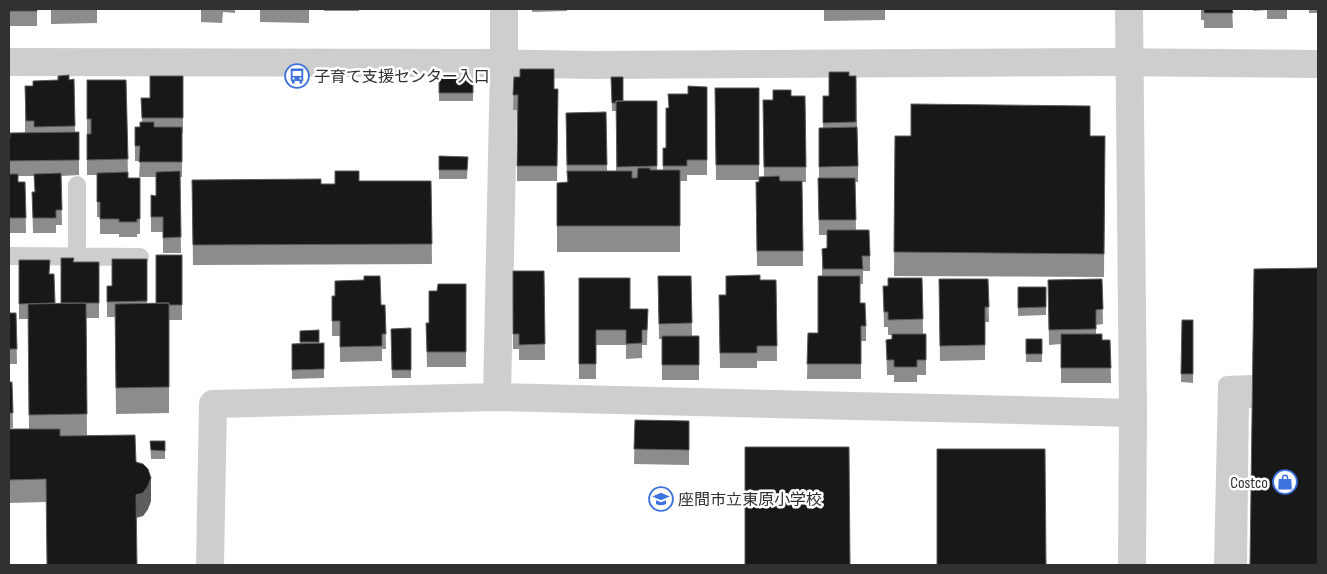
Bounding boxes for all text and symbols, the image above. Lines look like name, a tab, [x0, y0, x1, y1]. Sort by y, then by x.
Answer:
bus stop icon: 子育て支援センター入口	[284, 63, 310, 89]
place label: 子育て支援センター入口	[314, 68, 490, 87]
shop icon: Costco	[1272, 469, 1298, 495]
place label: Costco	[1230, 474, 1268, 493]
school or university icon: 座間市立東原小学校	[648, 486, 674, 512]
place label: 座間市立東原小学校	[678, 491, 822, 510]

